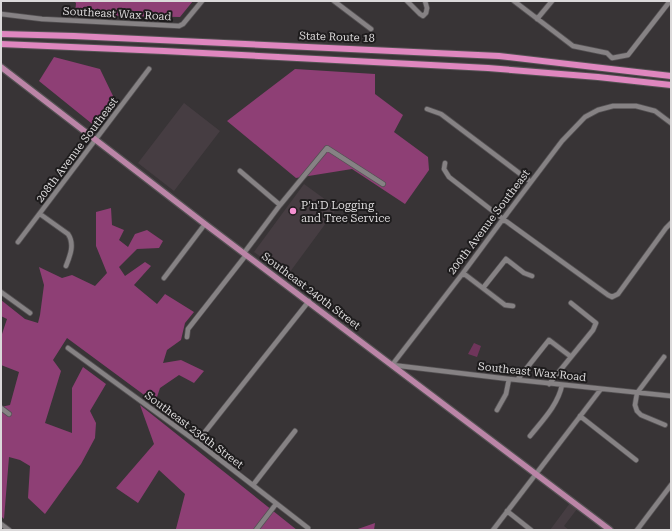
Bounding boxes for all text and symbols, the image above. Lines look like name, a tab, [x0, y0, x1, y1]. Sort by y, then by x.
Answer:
street label: Southeast Wax Road	[62, 5, 172, 23]
street label: State Route 18	[299, 29, 375, 45]
street label: 208th Avenue Southeast	[33, 95, 121, 205]
street label: 200th Avenue Southeast	[445, 167, 533, 277]
place label: P'n'D Logging and Tree Service	[301, 199, 390, 225]
marker: P'n'D Logging and Tree Service	[288, 206, 298, 216]
street label: Southeast 240th Street	[259, 250, 363, 332]
street label: Southeast Wax Road	[477, 360, 587, 384]
street label: Southeast 236th Street	[142, 389, 246, 471]

